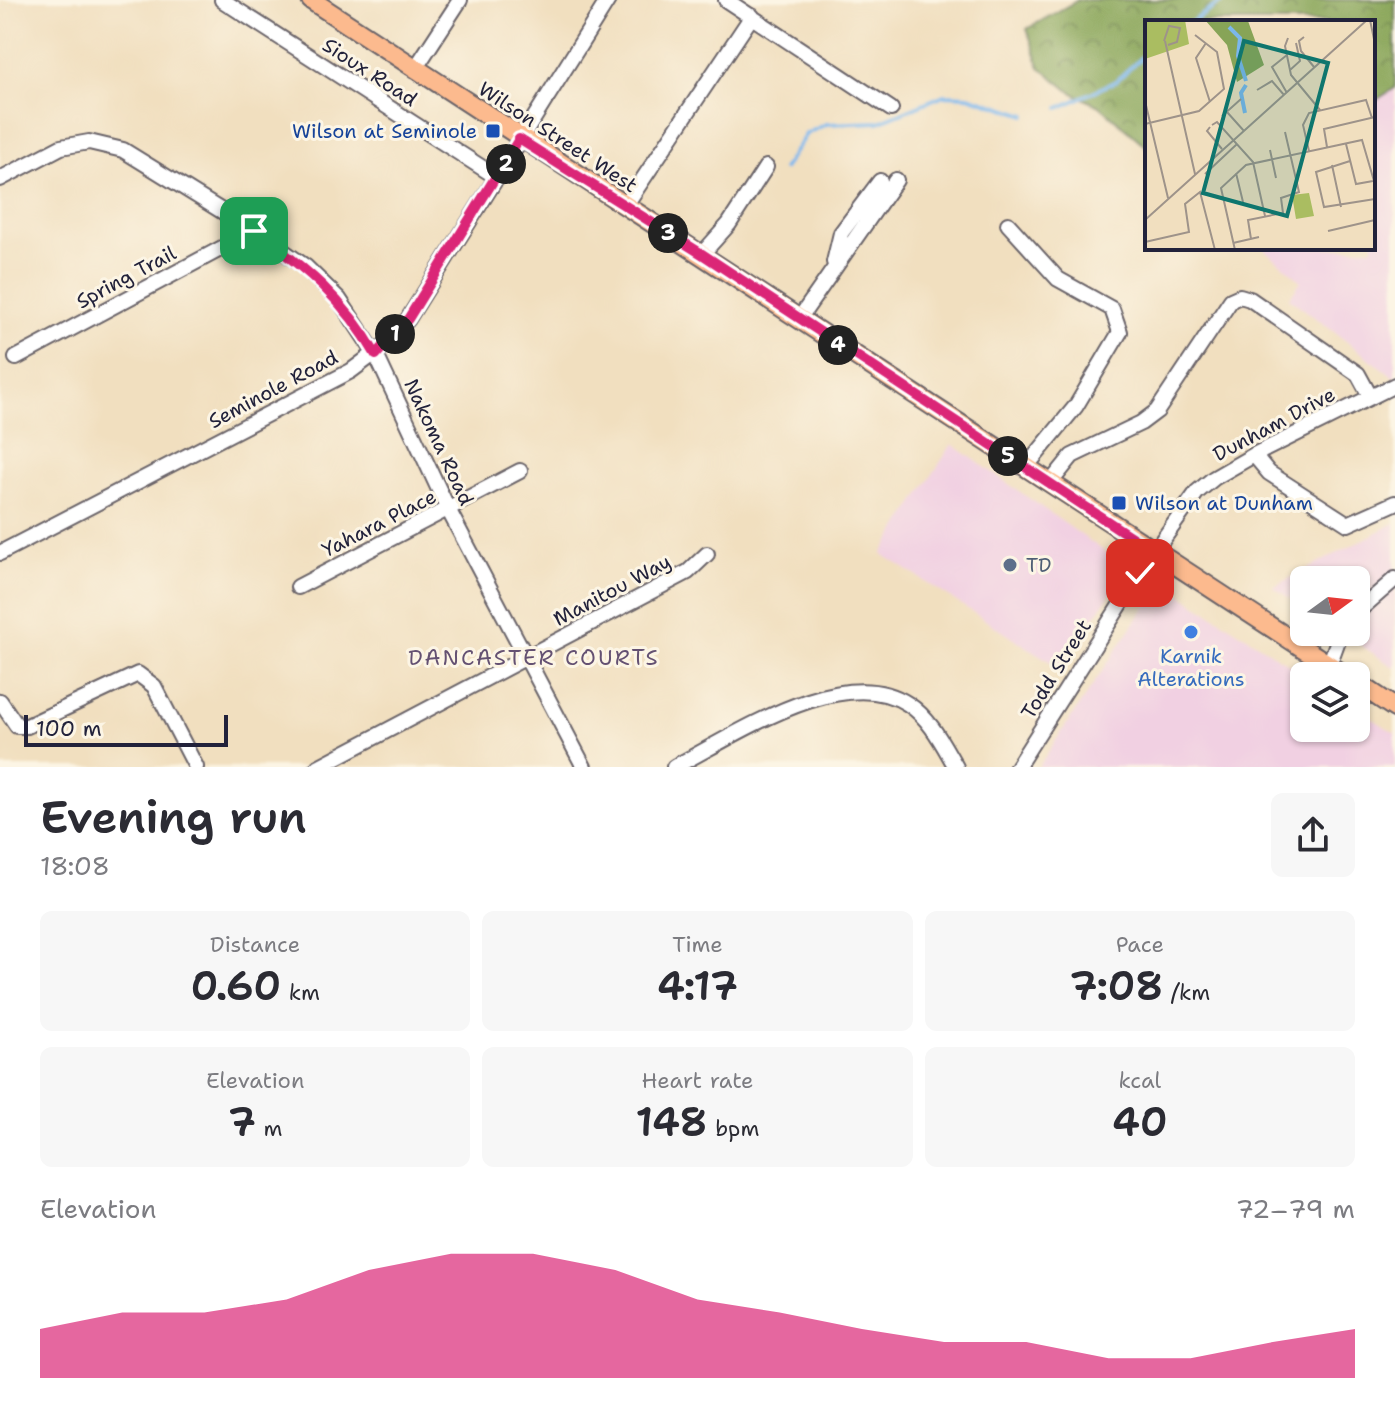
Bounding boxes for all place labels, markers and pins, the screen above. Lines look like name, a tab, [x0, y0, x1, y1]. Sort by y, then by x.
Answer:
place label: Wilson at Seminole	[292, 118, 477, 144]
marker: Wilson at Seminole	[484, 122, 502, 140]
pin: 2	[486, 144, 526, 184]
pin	[220, 197, 288, 265]
pin: 3	[648, 213, 688, 253]
pin: 1	[375, 314, 415, 354]
pin: 4	[818, 325, 858, 365]
pin: 5	[988, 436, 1028, 476]
place label: Wilson at Dunham	[1135, 490, 1313, 516]
marker: Wilson at Dunham	[1110, 494, 1128, 512]
pin	[1106, 539, 1174, 607]
place label: TD	[1026, 552, 1052, 578]
marker: TD	[1001, 556, 1019, 574]
marker: Karnik Alterations	[1182, 623, 1200, 641]
place label: Karnik Alterations	[1137, 643, 1245, 692]

